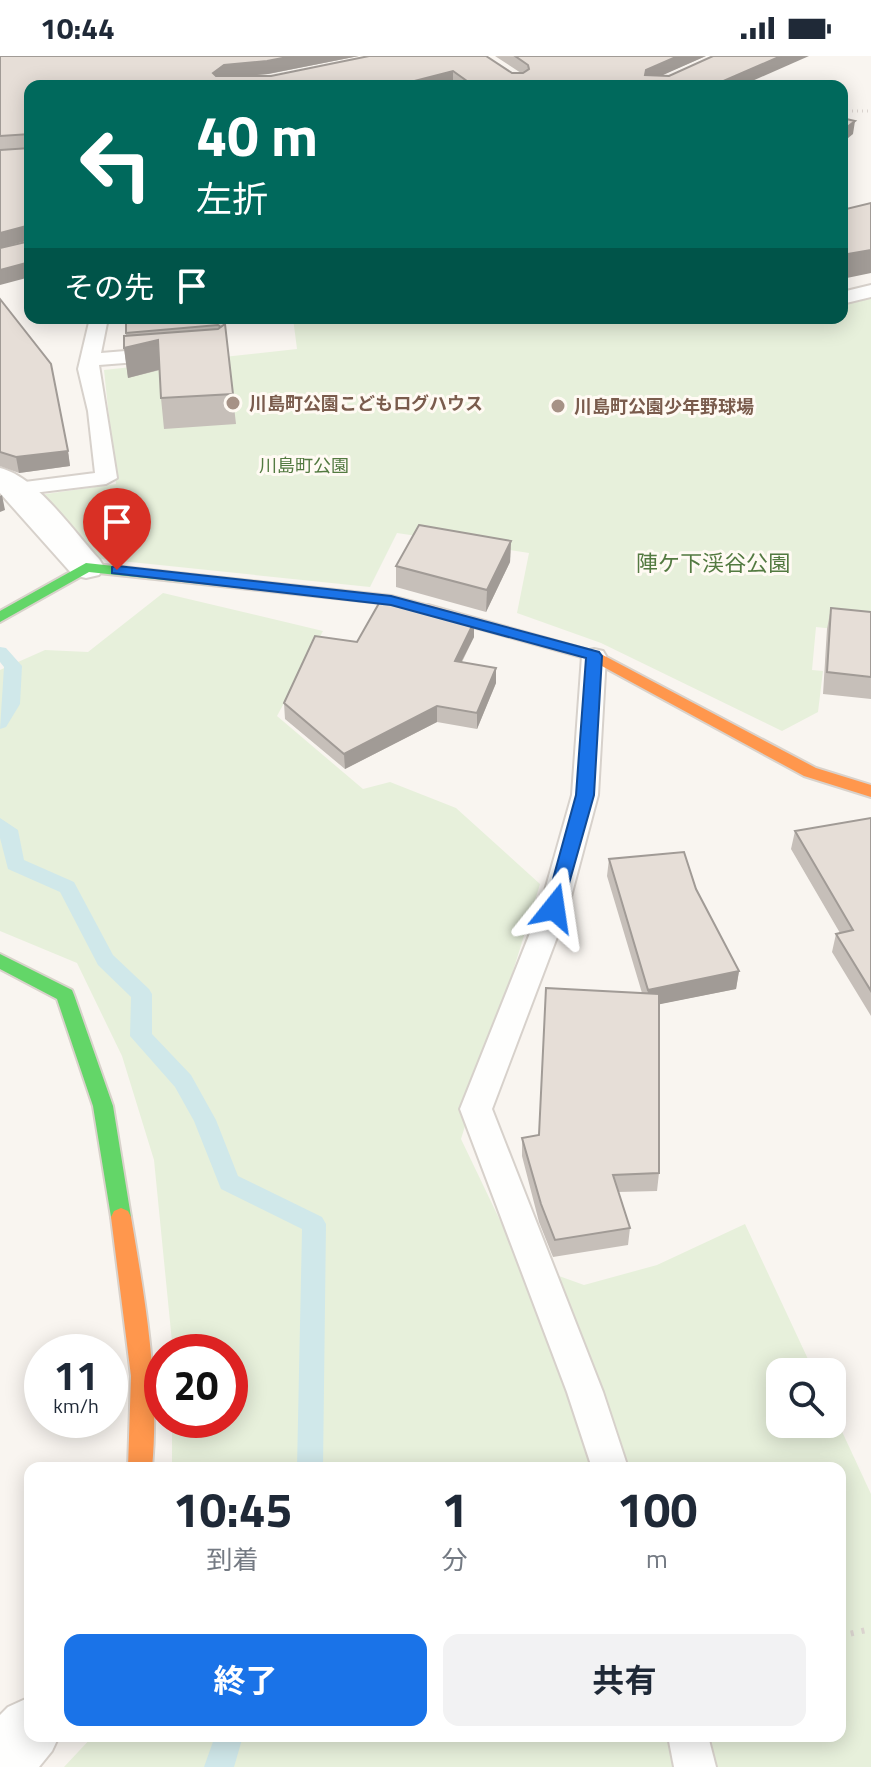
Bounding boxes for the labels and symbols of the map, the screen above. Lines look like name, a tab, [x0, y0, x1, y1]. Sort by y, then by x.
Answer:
place label: 川島町公園こどもログハウス	[249, 390, 483, 417]
place label: 川島町公園少年野球場	[574, 393, 754, 420]
marker: 川島町公園こどもログハウス	[224, 394, 242, 412]
marker: 川島町公園少年野球場	[549, 397, 567, 415]
park label: 川島町公園	[259, 452, 349, 479]
pin	[83, 488, 151, 570]
park label: 陣ケ下渓谷公園	[636, 546, 790, 580]
position arrow	[512, 866, 596, 950]
speed limit sign: 20	[144, 1334, 248, 1438]

